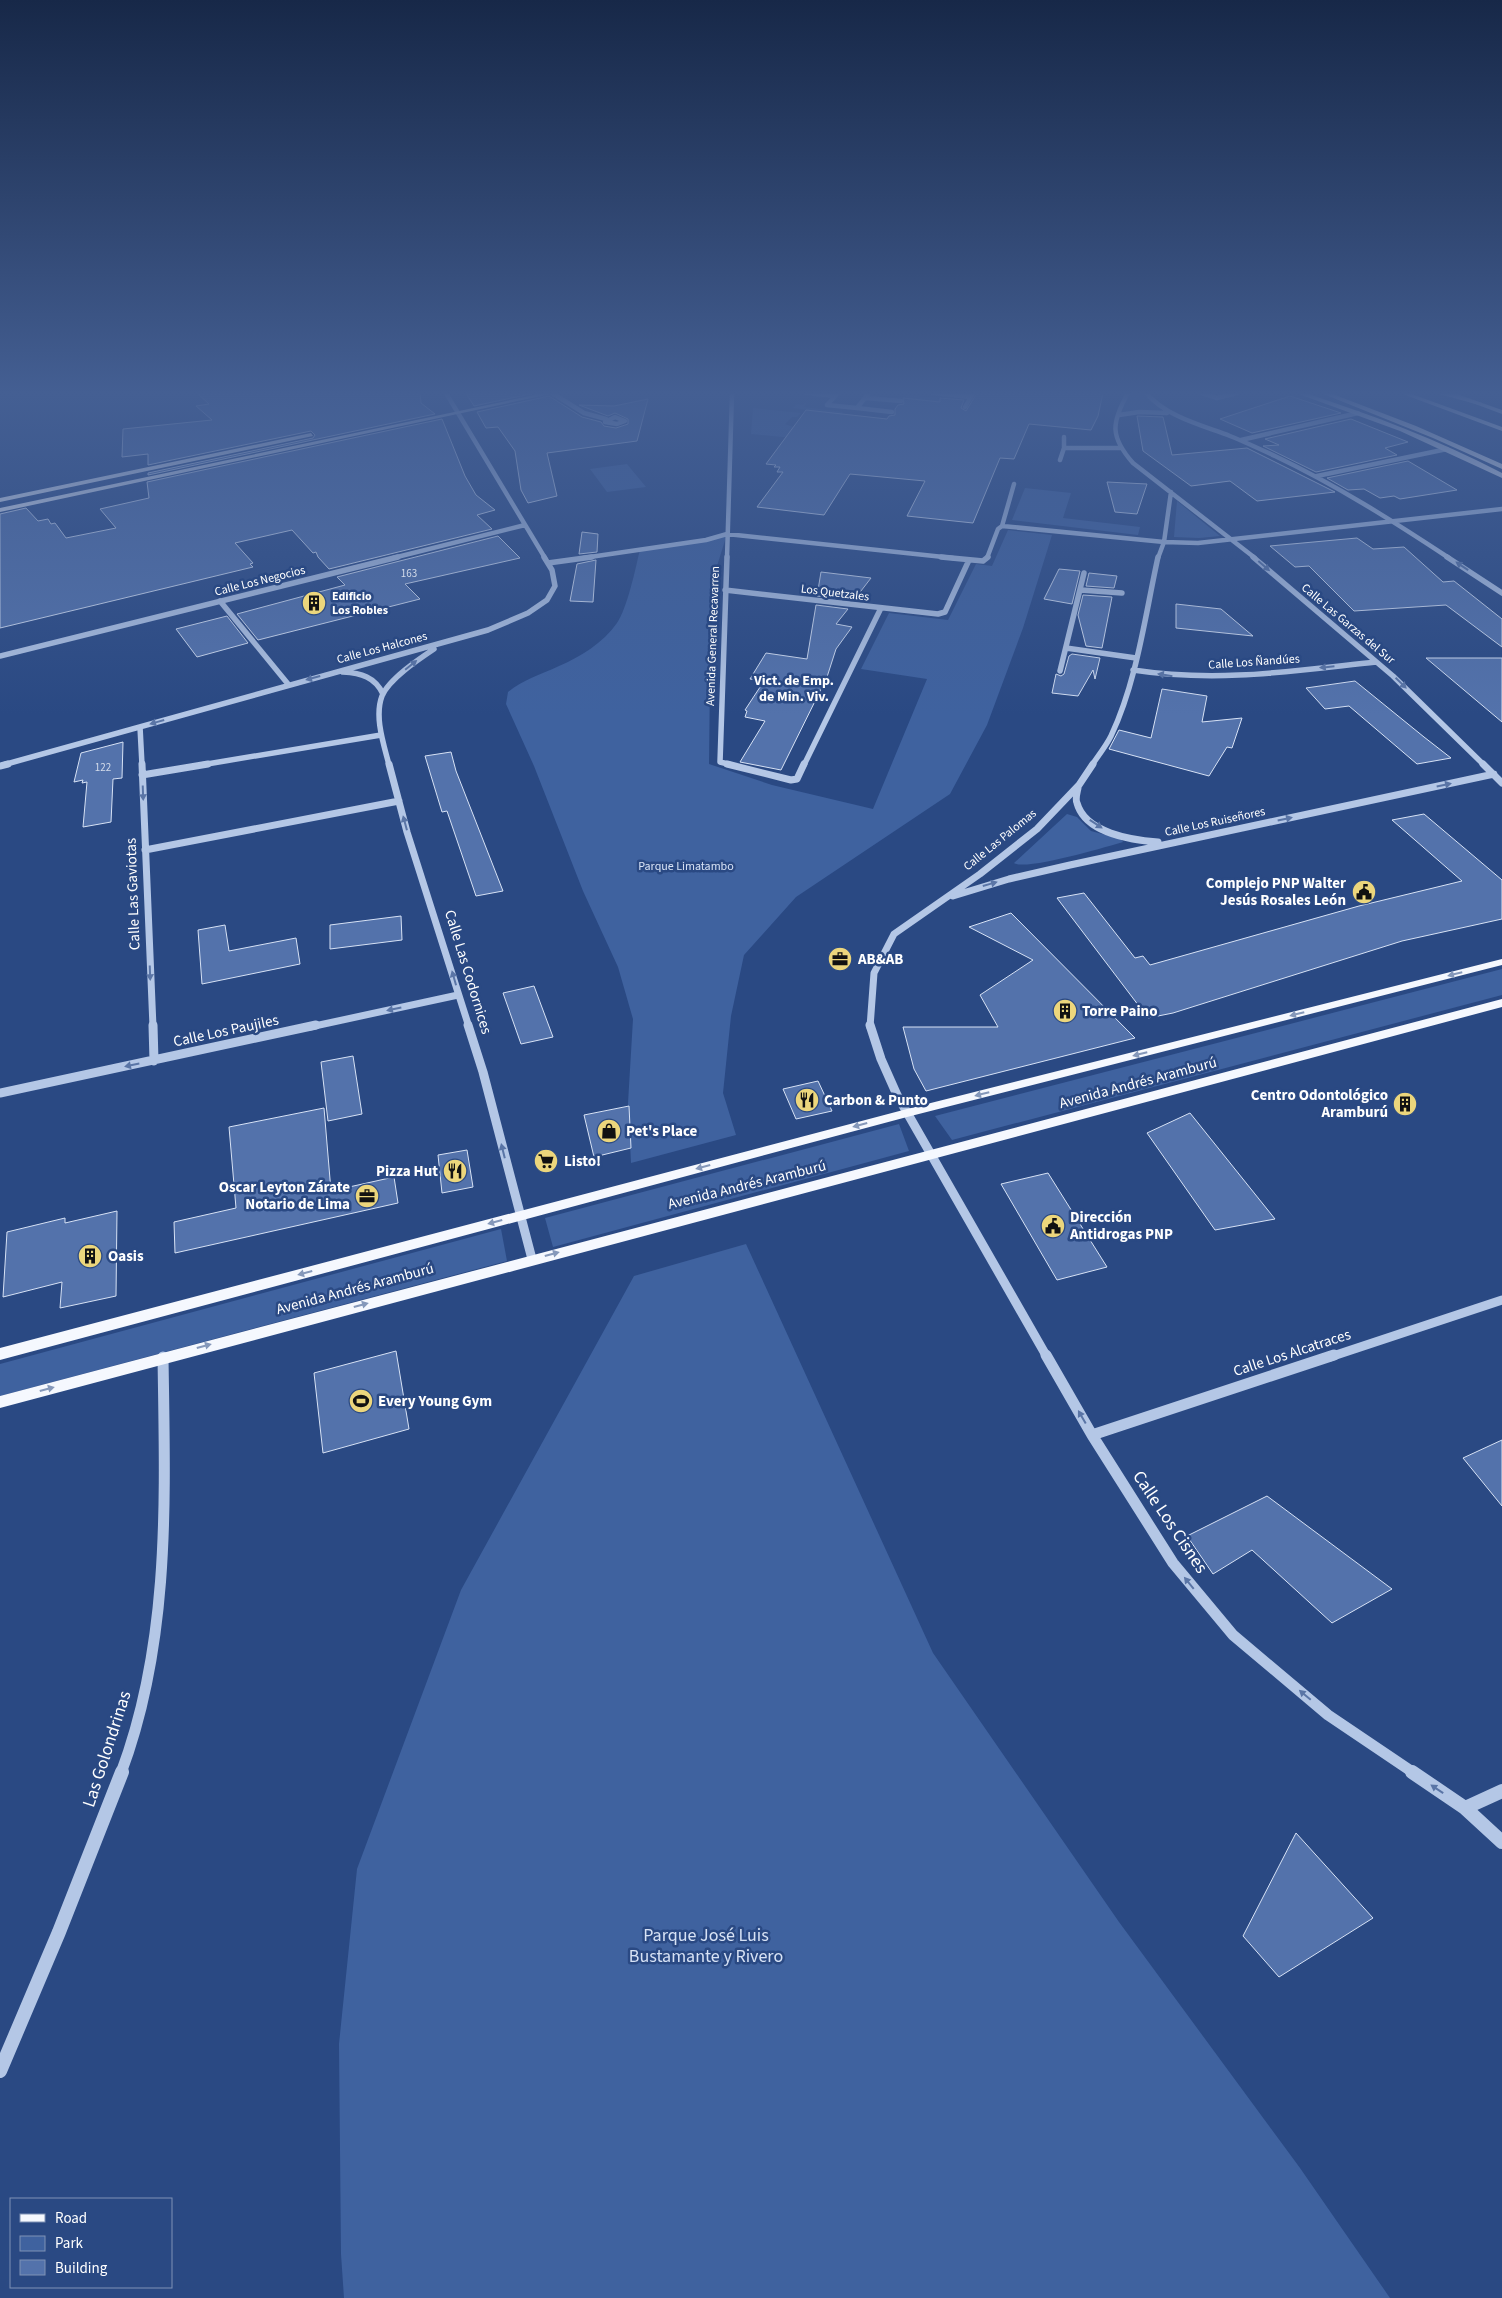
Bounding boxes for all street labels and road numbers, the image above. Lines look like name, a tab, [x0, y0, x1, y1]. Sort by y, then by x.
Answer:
street label: Calle Los Negocios	[213, 562, 307, 600]
street label: Avenida General Recavarren	[702, 566, 724, 706]
street label: Los Quetzales	[800, 580, 870, 606]
street label: Calle Las Garzas del Sur	[1297, 580, 1399, 669]
street label: Calle Los Halcones	[335, 628, 429, 668]
street label: Calle Los Ñandúes	[1208, 650, 1300, 674]
street label: Calle Los Ruiseñores	[1163, 803, 1267, 841]
street label: Calle Las Palomas	[960, 805, 1040, 875]
street label: Calle Las Gaviotas	[121, 838, 145, 950]
street label: Calle Las Codornices	[439, 907, 497, 1037]
street label: Calle Los Paujiles	[171, 1010, 281, 1052]
street label: Avenida Andrés Aramburú	[1057, 1052, 1219, 1114]
street label: Avenida Andrés Aramburú	[666, 1155, 828, 1215]
street label: Avenida Andrés Aramburú	[274, 1258, 436, 1320]
street label: Calle Los Alcatraces	[1231, 1324, 1353, 1382]
street label: Calle Los Cisnes	[1126, 1466, 1214, 1578]
street label: Las Golondrinas	[76, 1688, 138, 1810]

